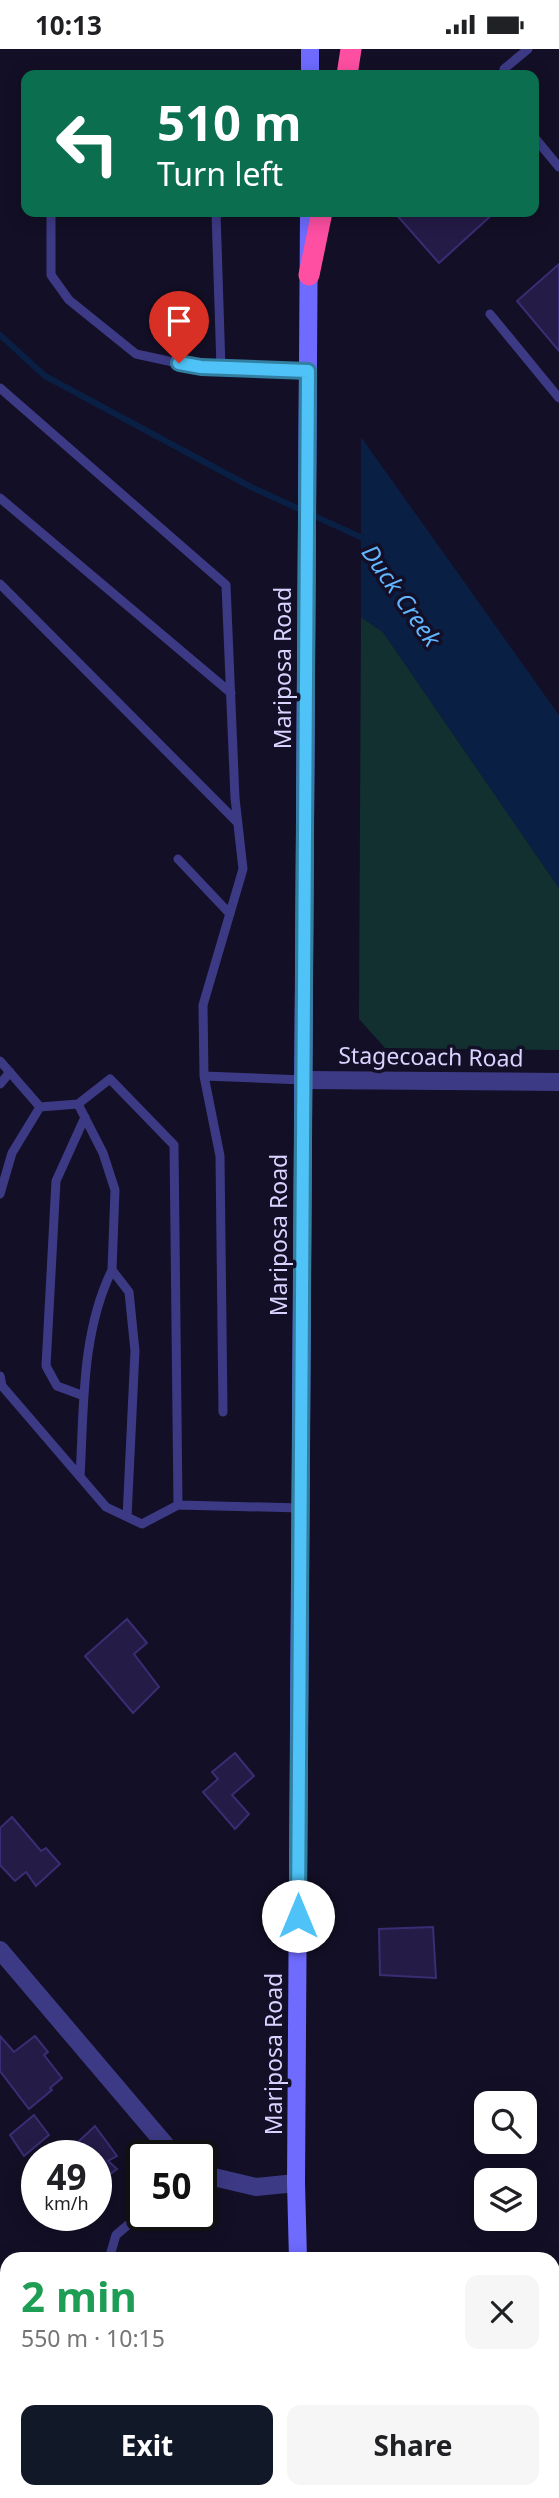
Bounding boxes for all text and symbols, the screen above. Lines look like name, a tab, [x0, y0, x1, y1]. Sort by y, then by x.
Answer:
text: 10:13	[35, 7, 102, 43]
text: 510 m	[157, 89, 302, 155]
icon: left	[42, 98, 133, 189]
text: Turn left	[157, 152, 283, 195]
pin	[149, 291, 209, 363]
icon: arrive	[160, 302, 198, 340]
water label: Duck Creek	[355, 537, 450, 654]
street label: Mariposa Road	[266, 587, 298, 749]
street label: Stagecoach Road	[338, 1038, 524, 1074]
street label: Mariposa Road	[262, 1154, 294, 1316]
position arrow	[261, 1879, 335, 1953]
street label: Mariposa Road	[257, 1973, 289, 2135]
map controls	[474, 2091, 537, 2231]
button: search	[474, 2091, 537, 2154]
speed limit sign: 50	[126, 2140, 217, 2231]
text: 49	[46, 2153, 87, 2200]
button: layers	[474, 2168, 537, 2231]
text: km/h	[44, 2191, 89, 2215]
text: 2 min	[21, 2267, 137, 2324]
button: close	[465, 2275, 539, 2349]
text: 550 m · 10:15	[21, 2322, 165, 2354]
button: Exit	[21, 2405, 273, 2485]
button: Share	[287, 2405, 539, 2485]

